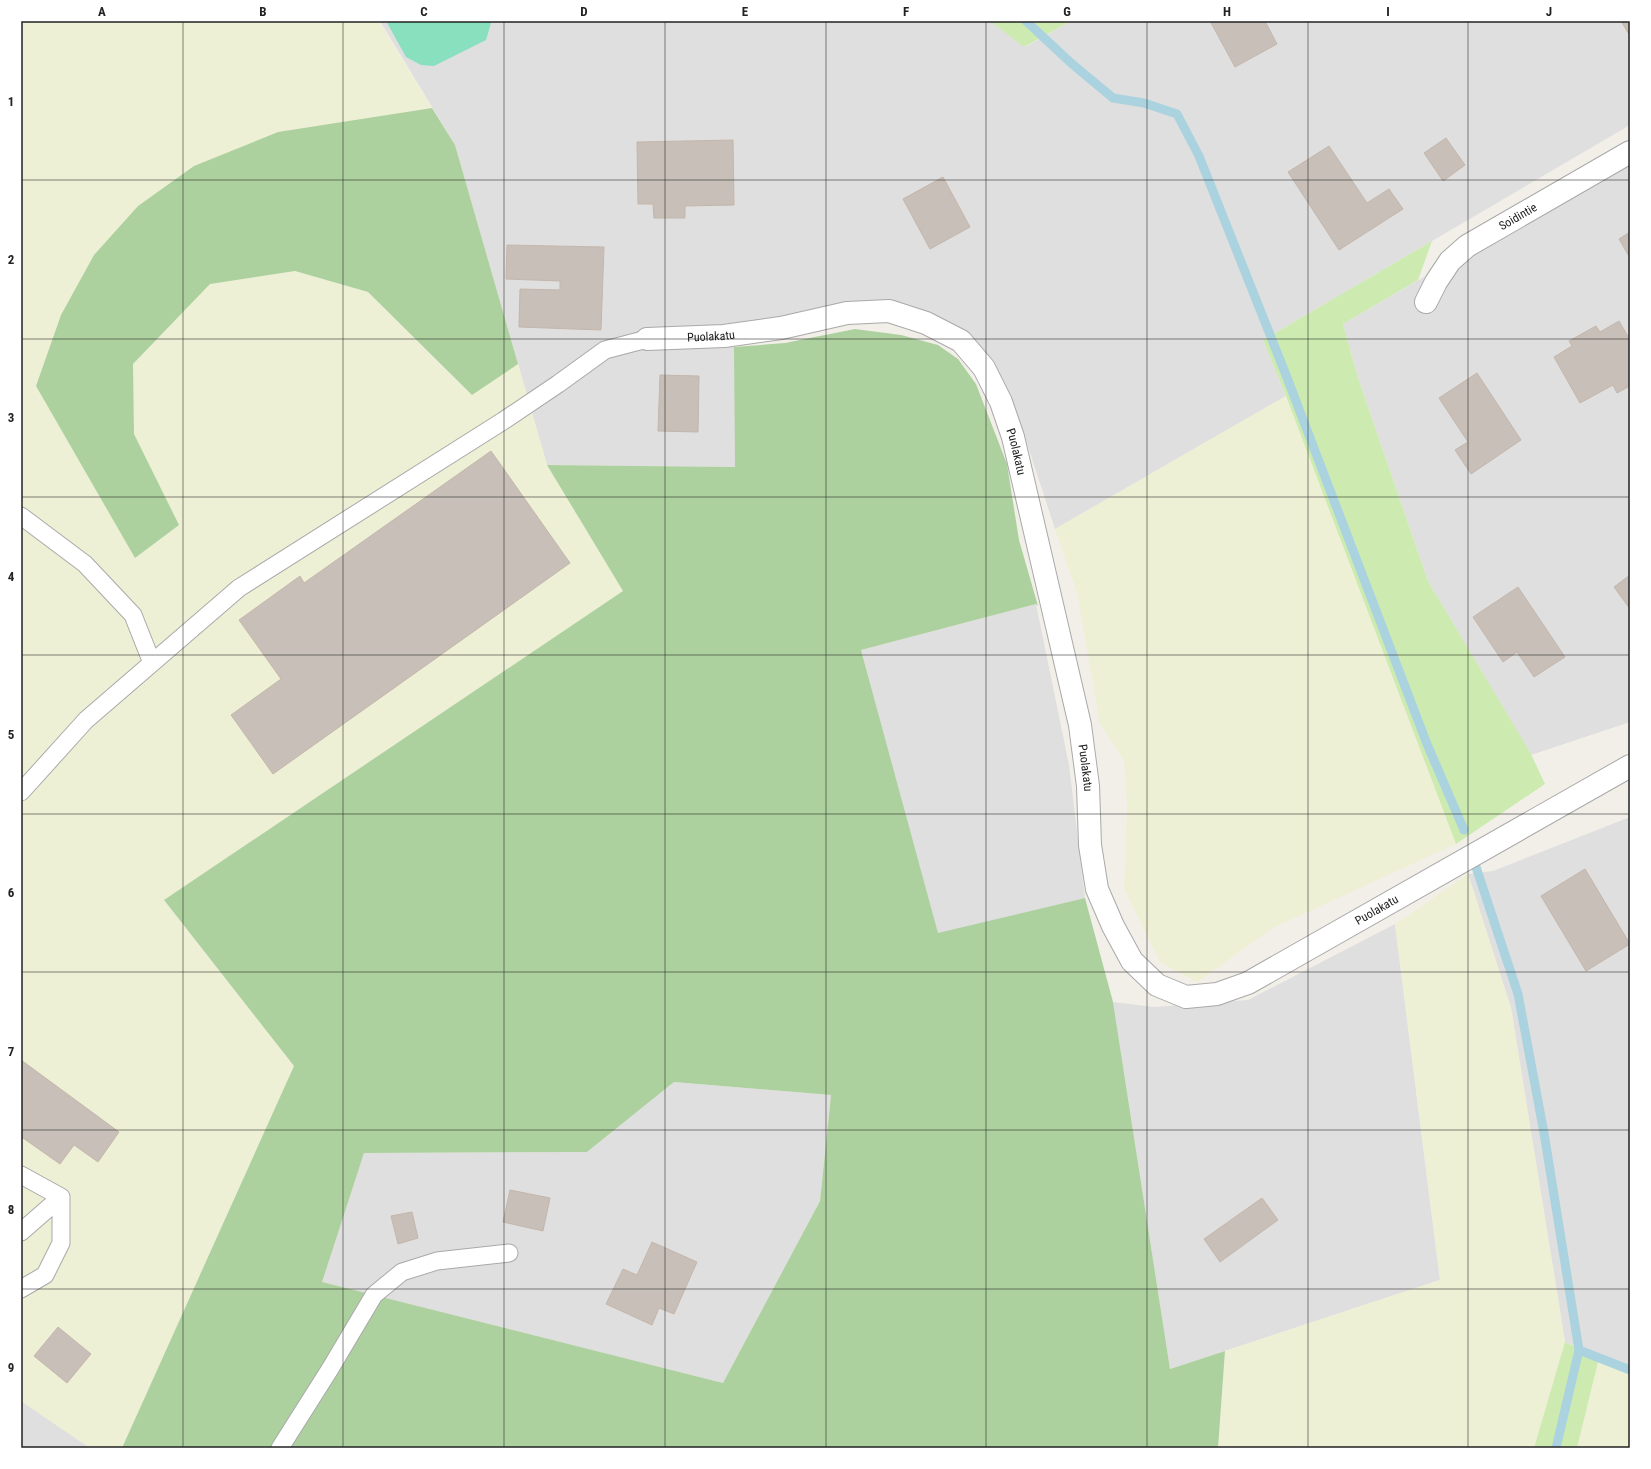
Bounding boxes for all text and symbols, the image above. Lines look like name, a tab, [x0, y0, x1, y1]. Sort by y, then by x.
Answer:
text: A	[98, 4, 106, 19]
text: B	[259, 4, 267, 19]
text: C	[420, 4, 428, 19]
text: D	[580, 4, 588, 19]
text: E	[742, 4, 749, 19]
text: F	[903, 4, 909, 19]
text: G	[1063, 4, 1071, 19]
text: H	[1223, 4, 1231, 19]
text: I	[1386, 4, 1390, 19]
text: J	[1546, 4, 1552, 19]
text: 1	[8, 94, 14, 109]
street label: Soidintie	[1496, 200, 1540, 233]
text: 2	[8, 252, 15, 267]
street label: Puolakatu	[687, 328, 736, 344]
text: 3	[8, 410, 14, 425]
street label: Puolakatu	[1004, 426, 1029, 476]
text: 4	[8, 569, 15, 584]
text: 5	[8, 727, 15, 742]
street label: Puolakatu	[1076, 743, 1095, 792]
text: 6	[8, 885, 15, 900]
street label: Puolakatu	[1352, 892, 1401, 928]
text: 7	[8, 1044, 15, 1059]
text: 8	[8, 1202, 14, 1217]
text: 9	[8, 1360, 14, 1375]

